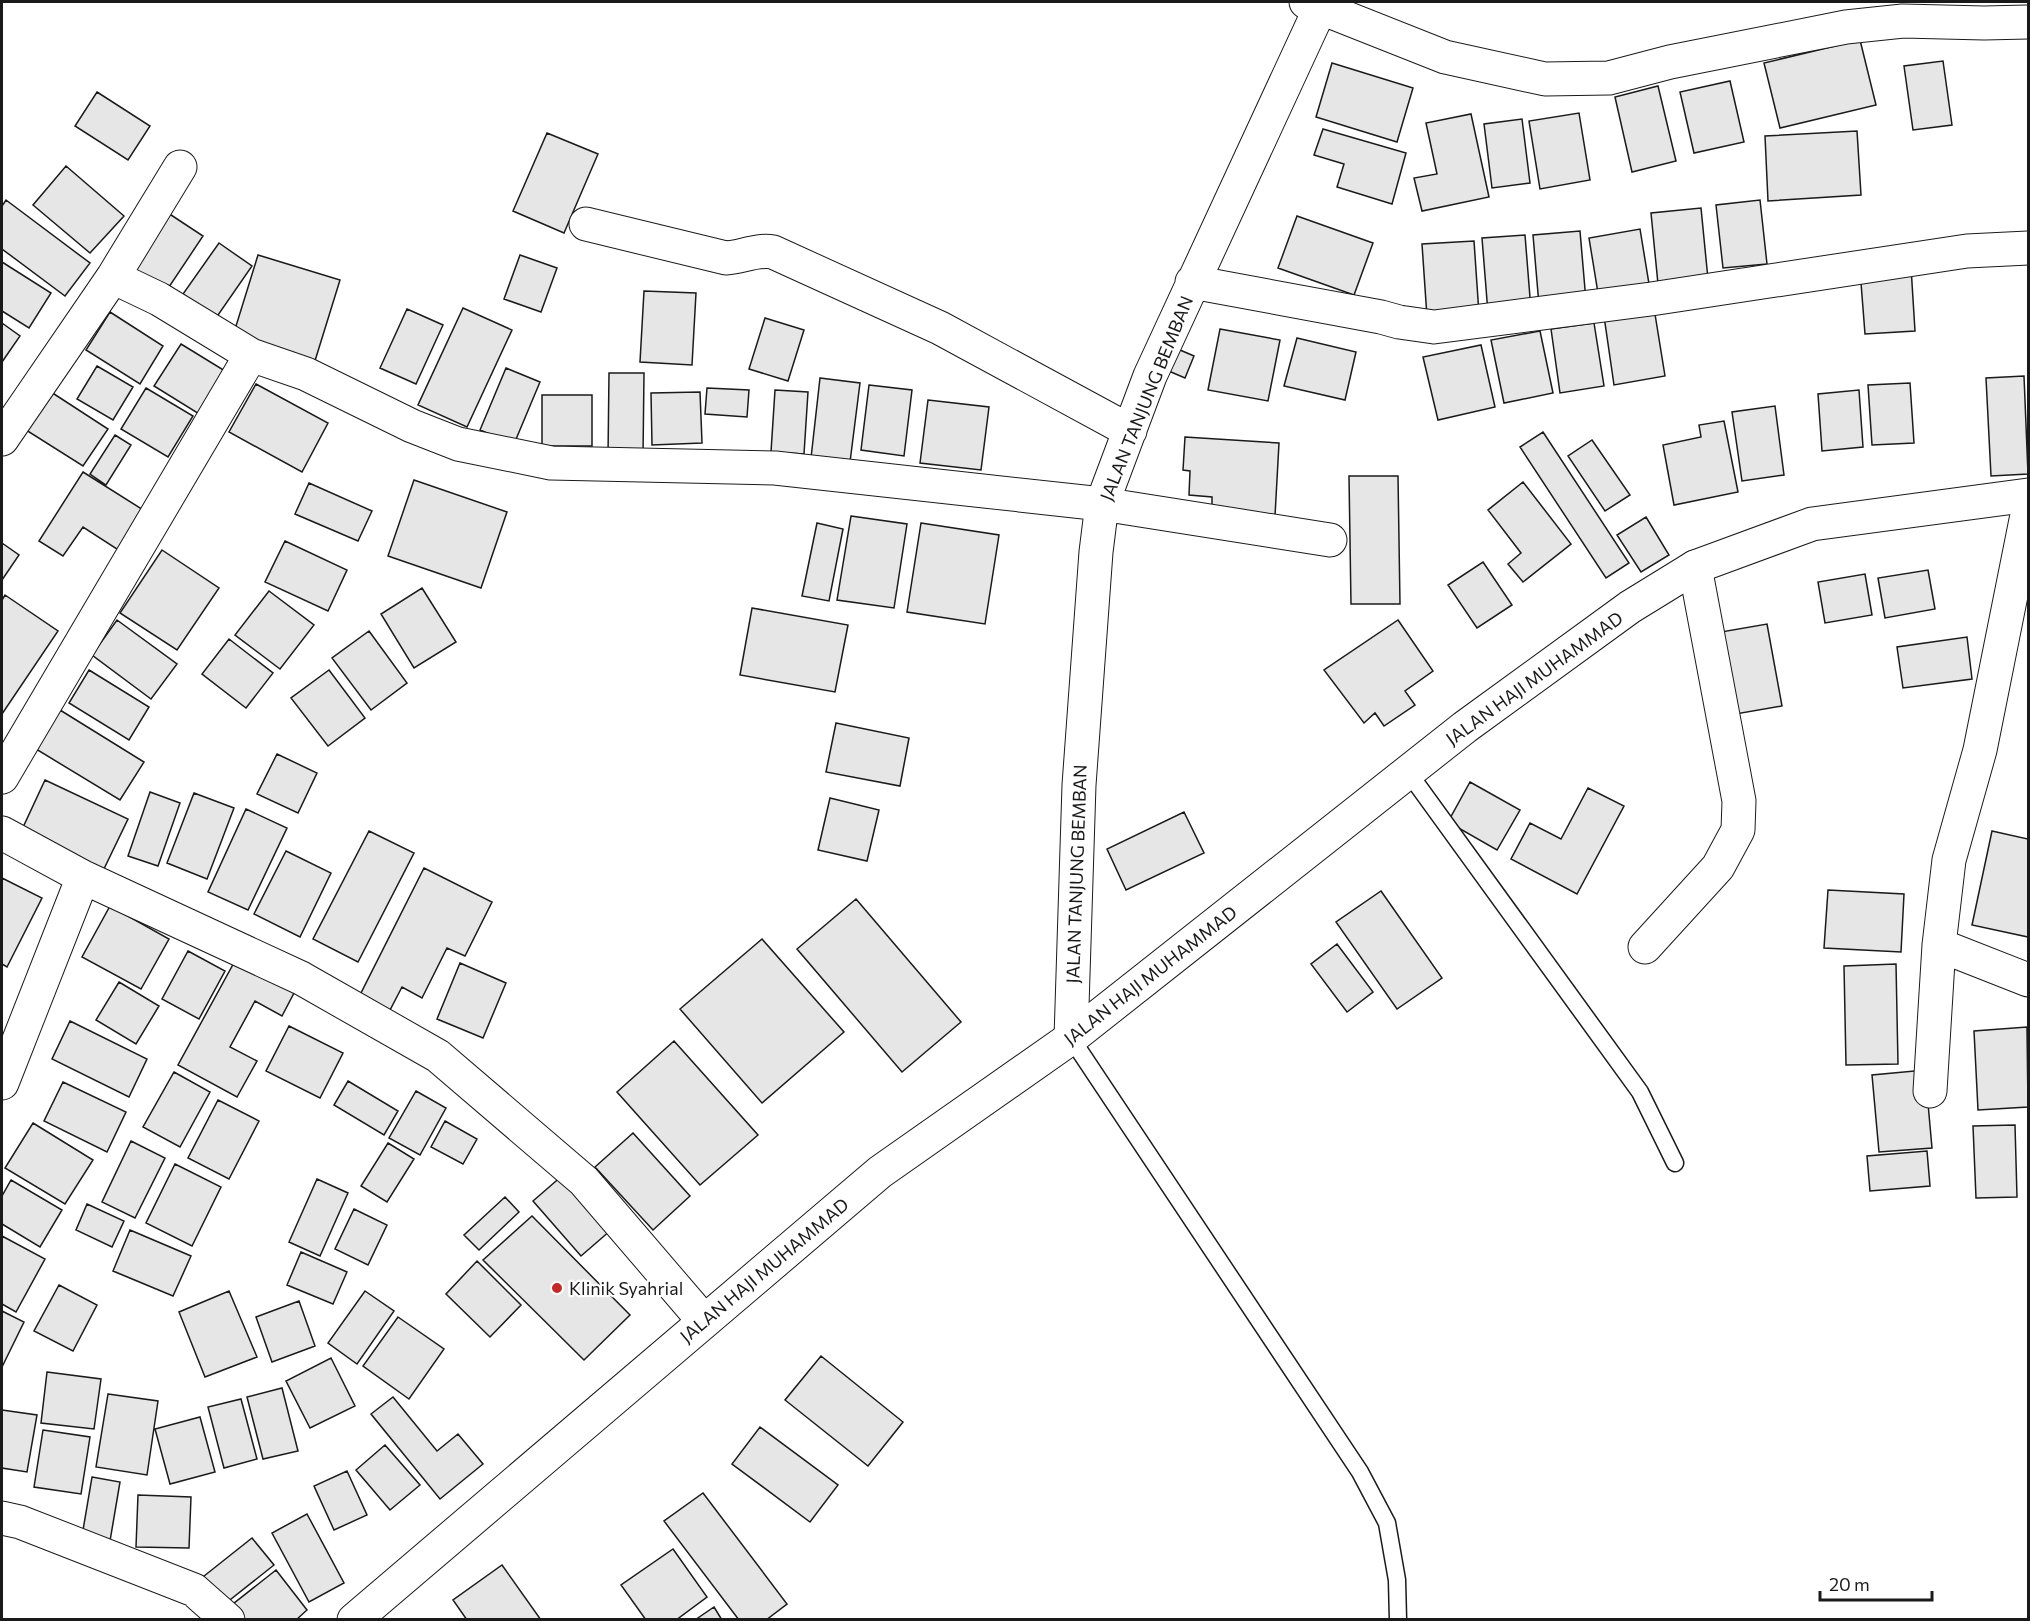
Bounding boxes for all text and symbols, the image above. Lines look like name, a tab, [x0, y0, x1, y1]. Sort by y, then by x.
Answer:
street label: JALAN TANJUNG BEMBAN	[1095, 292, 1197, 504]
street label: JALAN HAJI MUHAMMAD	[1441, 606, 1627, 750]
street label: JALAN TANJUNG BEMBAN	[1061, 764, 1091, 984]
street label: JALAN HAJI MUHAMMAD	[1059, 901, 1241, 1049]
street label: JALAN HAJI MUHAMMAD	[675, 1193, 853, 1347]
place label: Klinik Syahrial	[569, 1277, 683, 1299]
marker: Klinik Syahrial	[550, 1281, 564, 1295]
scale bar	[1820, 1564, 1932, 1602]
text: 20 m	[1829, 1573, 1870, 1595]

